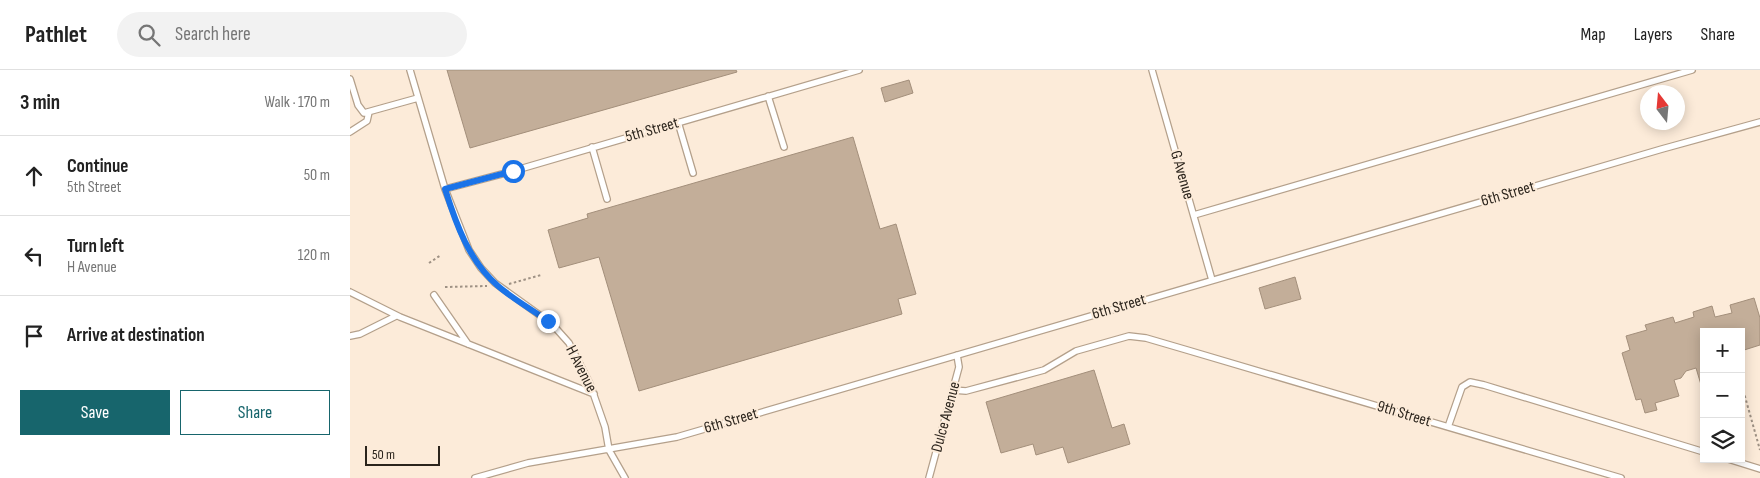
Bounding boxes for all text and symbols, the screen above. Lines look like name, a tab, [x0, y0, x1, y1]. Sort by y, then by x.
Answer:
search box	[117, 12, 467, 57]
text: Pathlet	[25, 20, 87, 49]
icon: search	[135, 21, 163, 49]
text: Search here	[175, 23, 251, 46]
text: Map	[1581, 24, 1606, 45]
text: Layers	[1634, 24, 1673, 45]
text: Share	[1701, 24, 1735, 45]
north arrow	[1640, 85, 1685, 130]
text: 3 min	[20, 90, 60, 115]
text: Walk · 170 m	[265, 93, 330, 112]
street label: 5th Street	[623, 113, 681, 147]
street label: G Avenue	[1166, 149, 1198, 201]
text: Continue	[67, 155, 128, 178]
route start	[502, 160, 525, 183]
icon: ahead	[20, 162, 48, 190]
text: 50 m	[304, 166, 330, 185]
street label: 6th Street	[1479, 177, 1537, 211]
text: 5th Street	[67, 178, 121, 197]
text: Turn left	[67, 235, 124, 258]
icon: left	[20, 242, 48, 270]
text: 120 m	[298, 246, 330, 265]
text: H Avenue	[67, 258, 117, 277]
street label: 6th Street	[1090, 290, 1148, 324]
route end	[537, 310, 560, 333]
icon: arrive	[20, 322, 48, 350]
text: Arrive at destination	[67, 324, 205, 347]
map controls	[1700, 328, 1745, 463]
button: +	[1700, 328, 1745, 373]
street label: H Avenue	[561, 343, 601, 395]
button: −	[1700, 373, 1745, 418]
street label: Dulce Avenue	[928, 380, 964, 454]
button: Save	[20, 390, 170, 435]
button: Share	[180, 390, 330, 435]
street label: 9th Street	[1375, 397, 1433, 431]
street label: 6th Street	[702, 404, 760, 438]
button: layers	[1700, 418, 1745, 463]
scale bar	[365, 443, 440, 466]
text: 50 m	[372, 446, 395, 463]

